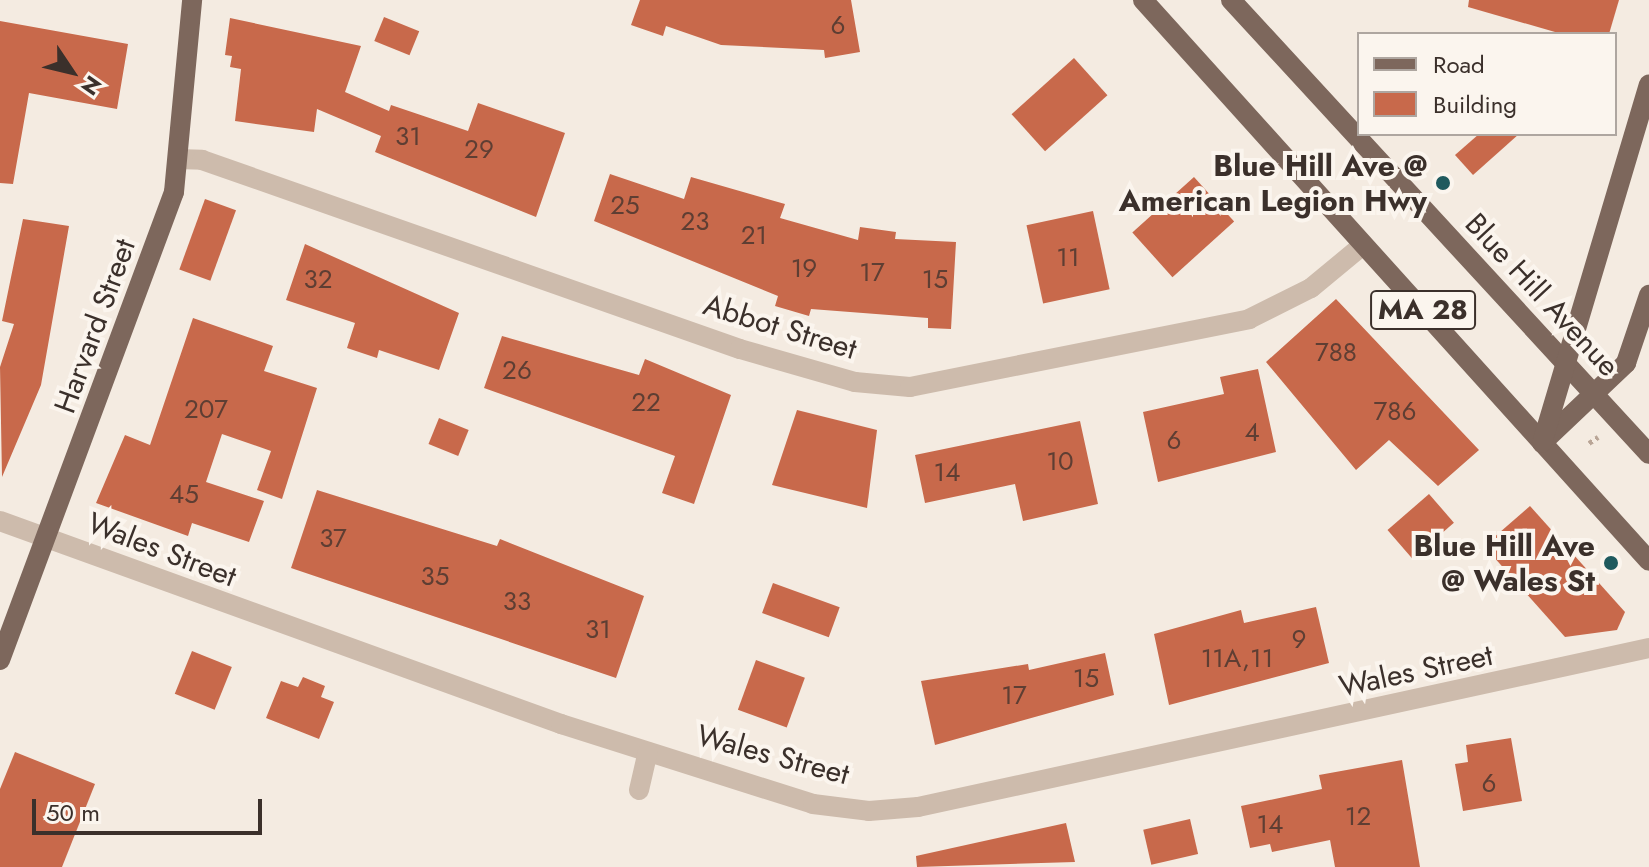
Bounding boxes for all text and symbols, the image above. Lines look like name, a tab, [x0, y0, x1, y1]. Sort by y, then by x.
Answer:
house number: 6	[831, 10, 845, 42]
north arrow	[32, 32, 112, 112]
legend	[1357, 32, 1617, 136]
text: Road	[1433, 47, 1485, 82]
text: N	[74, 69, 110, 102]
text: Building	[1433, 87, 1517, 122]
house number: 31	[395, 121, 421, 153]
house number: 29	[464, 134, 494, 166]
place label: Blue Hill Ave @ American Legion Hwy	[1119, 148, 1427, 218]
marker: Blue Hill Ave @ American Legion Hwy	[1434, 174, 1452, 192]
house number: 25	[610, 190, 640, 222]
house number: 23	[681, 206, 709, 238]
street label: Blue Hill Avenue	[1457, 206, 1627, 384]
house number: 21	[741, 220, 767, 252]
street label: Harvard Street	[47, 234, 143, 418]
house number: 11	[1056, 242, 1080, 274]
house number: 19	[791, 253, 817, 285]
house number: 17	[859, 257, 885, 289]
house number: 32	[304, 264, 332, 296]
house number: 15	[922, 264, 948, 296]
road number: MA 28	[1369, 286, 1477, 334]
street label: Abbot Street	[699, 287, 861, 367]
house number: 788	[1315, 337, 1357, 369]
house number: 26	[502, 355, 532, 387]
house number: 22	[631, 387, 661, 419]
house number: 207	[184, 394, 228, 426]
house number: 786	[1374, 396, 1416, 428]
house number: 4	[1244, 417, 1260, 449]
house number: 6	[1167, 425, 1181, 457]
house number: 10	[1046, 446, 1074, 478]
house number: 14	[934, 457, 960, 489]
house number: 45	[169, 479, 199, 511]
street label: Wales Street	[83, 505, 241, 595]
house number: 37	[319, 523, 347, 555]
place label: Blue Hill Ave @ Wales St	[1413, 528, 1595, 598]
marker: Blue Hill Ave @ Wales St	[1602, 554, 1620, 572]
house number: 35	[421, 561, 449, 593]
house number: 33	[503, 586, 531, 618]
house number: 31	[585, 614, 611, 646]
house number: 9	[1292, 624, 1306, 656]
street label: Wales Street	[1336, 637, 1496, 705]
house number: 11A,11	[1201, 643, 1273, 675]
house number: 15	[1073, 663, 1099, 695]
house number: 17	[1001, 680, 1027, 712]
street label: Wales Street	[693, 717, 853, 793]
house number: 6	[1482, 768, 1496, 800]
scale bar	[36, 783, 266, 833]
text: 50 m	[46, 795, 100, 830]
house number: 12	[1345, 801, 1371, 833]
house number: 14	[1257, 809, 1283, 841]

